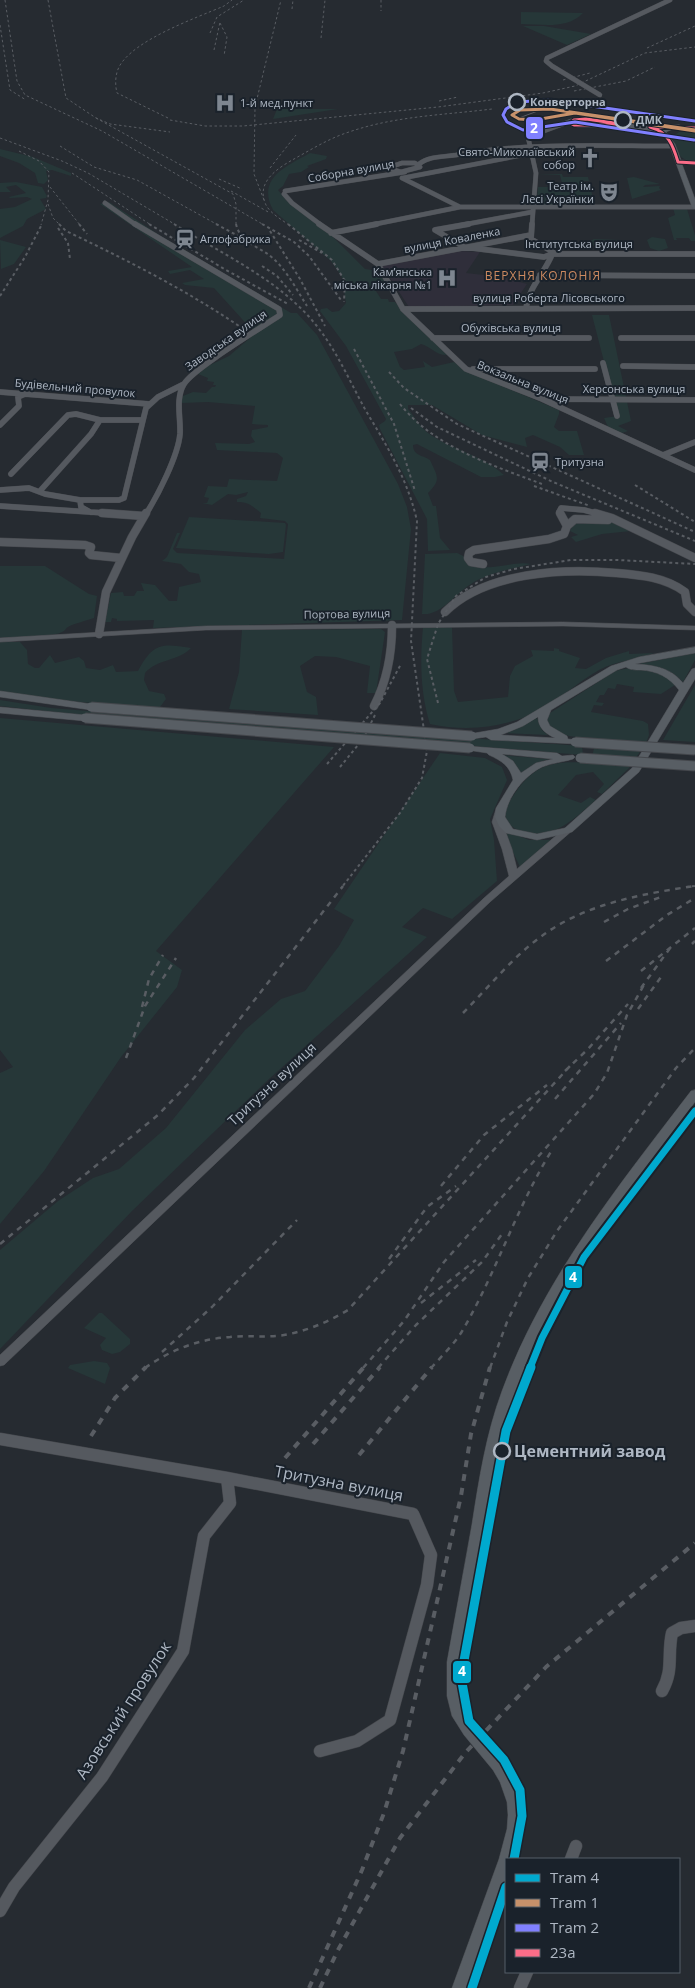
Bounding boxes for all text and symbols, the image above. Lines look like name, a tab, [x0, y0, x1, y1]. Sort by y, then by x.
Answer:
hospital icon: 1-й мед.пункт	[214, 92, 236, 114]
marker: Конверторна	[508, 93, 526, 111]
place label: Конверторна	[530, 94, 606, 109]
place label: 1-й мед.пункт	[240, 95, 313, 110]
marker: ДМК	[614, 111, 632, 129]
place label: ДМК	[636, 112, 663, 127]
line badge: 2	[525, 116, 544, 140]
text: 2	[530, 118, 538, 137]
place label: Свято-Миколаївський собор	[458, 144, 575, 172]
church icon: Свято-Миколаївський собор	[579, 147, 601, 169]
street label: Соборна вулиця	[307, 156, 395, 185]
place label: Театр ім. Лесі Українки	[521, 178, 594, 206]
theatre icon: Театр ім. Лесі Українки	[598, 181, 620, 203]
street label: вулиця Коваленка	[402, 223, 501, 256]
station icon: Аглофабрика	[174, 228, 196, 250]
place label: Аглофабрика	[200, 231, 271, 246]
street label: Інститутська вулиця	[525, 236, 633, 251]
place label: Кам’янська міська лікарня №1	[334, 264, 432, 292]
hospital icon: Кам’янська міська лікарня №1	[436, 267, 458, 289]
district label: ВЕРХНЯ КОЛОНІЯ	[485, 267, 601, 284]
street label: вулиця Роберта Лісовського	[473, 290, 625, 305]
street label: Заводська вулиця	[182, 306, 269, 373]
street label: Обухівська вулиця	[461, 320, 561, 335]
street label: Вокзальна вулиця	[475, 356, 571, 407]
street label: Будівельний провулок	[14, 375, 136, 400]
street label: Херсонська вулиця	[583, 381, 685, 396]
station icon: Тритузна	[529, 451, 551, 473]
place label: Тритузна	[555, 454, 604, 469]
street label: Портова вулиця	[304, 605, 390, 622]
street label: Тритузна вулиця	[223, 1038, 320, 1130]
line badge: 4	[564, 1265, 583, 1289]
text: 4	[569, 1267, 577, 1286]
place label: Цементний завод	[514, 1440, 666, 1462]
marker: Цементний завод	[493, 1442, 511, 1460]
street label: Тритузна вулиця	[273, 1460, 405, 1506]
street label: Азовський провулок	[70, 1636, 176, 1783]
line badge: 4	[452, 1660, 472, 1684]
text: 4	[458, 1661, 466, 1680]
legend	[505, 1858, 680, 1973]
text: Tram 4	[550, 1867, 600, 1887]
text: Tram 1	[550, 1892, 599, 1912]
text: Tram 2	[550, 1917, 599, 1937]
text: 23а	[550, 1942, 576, 1962]

